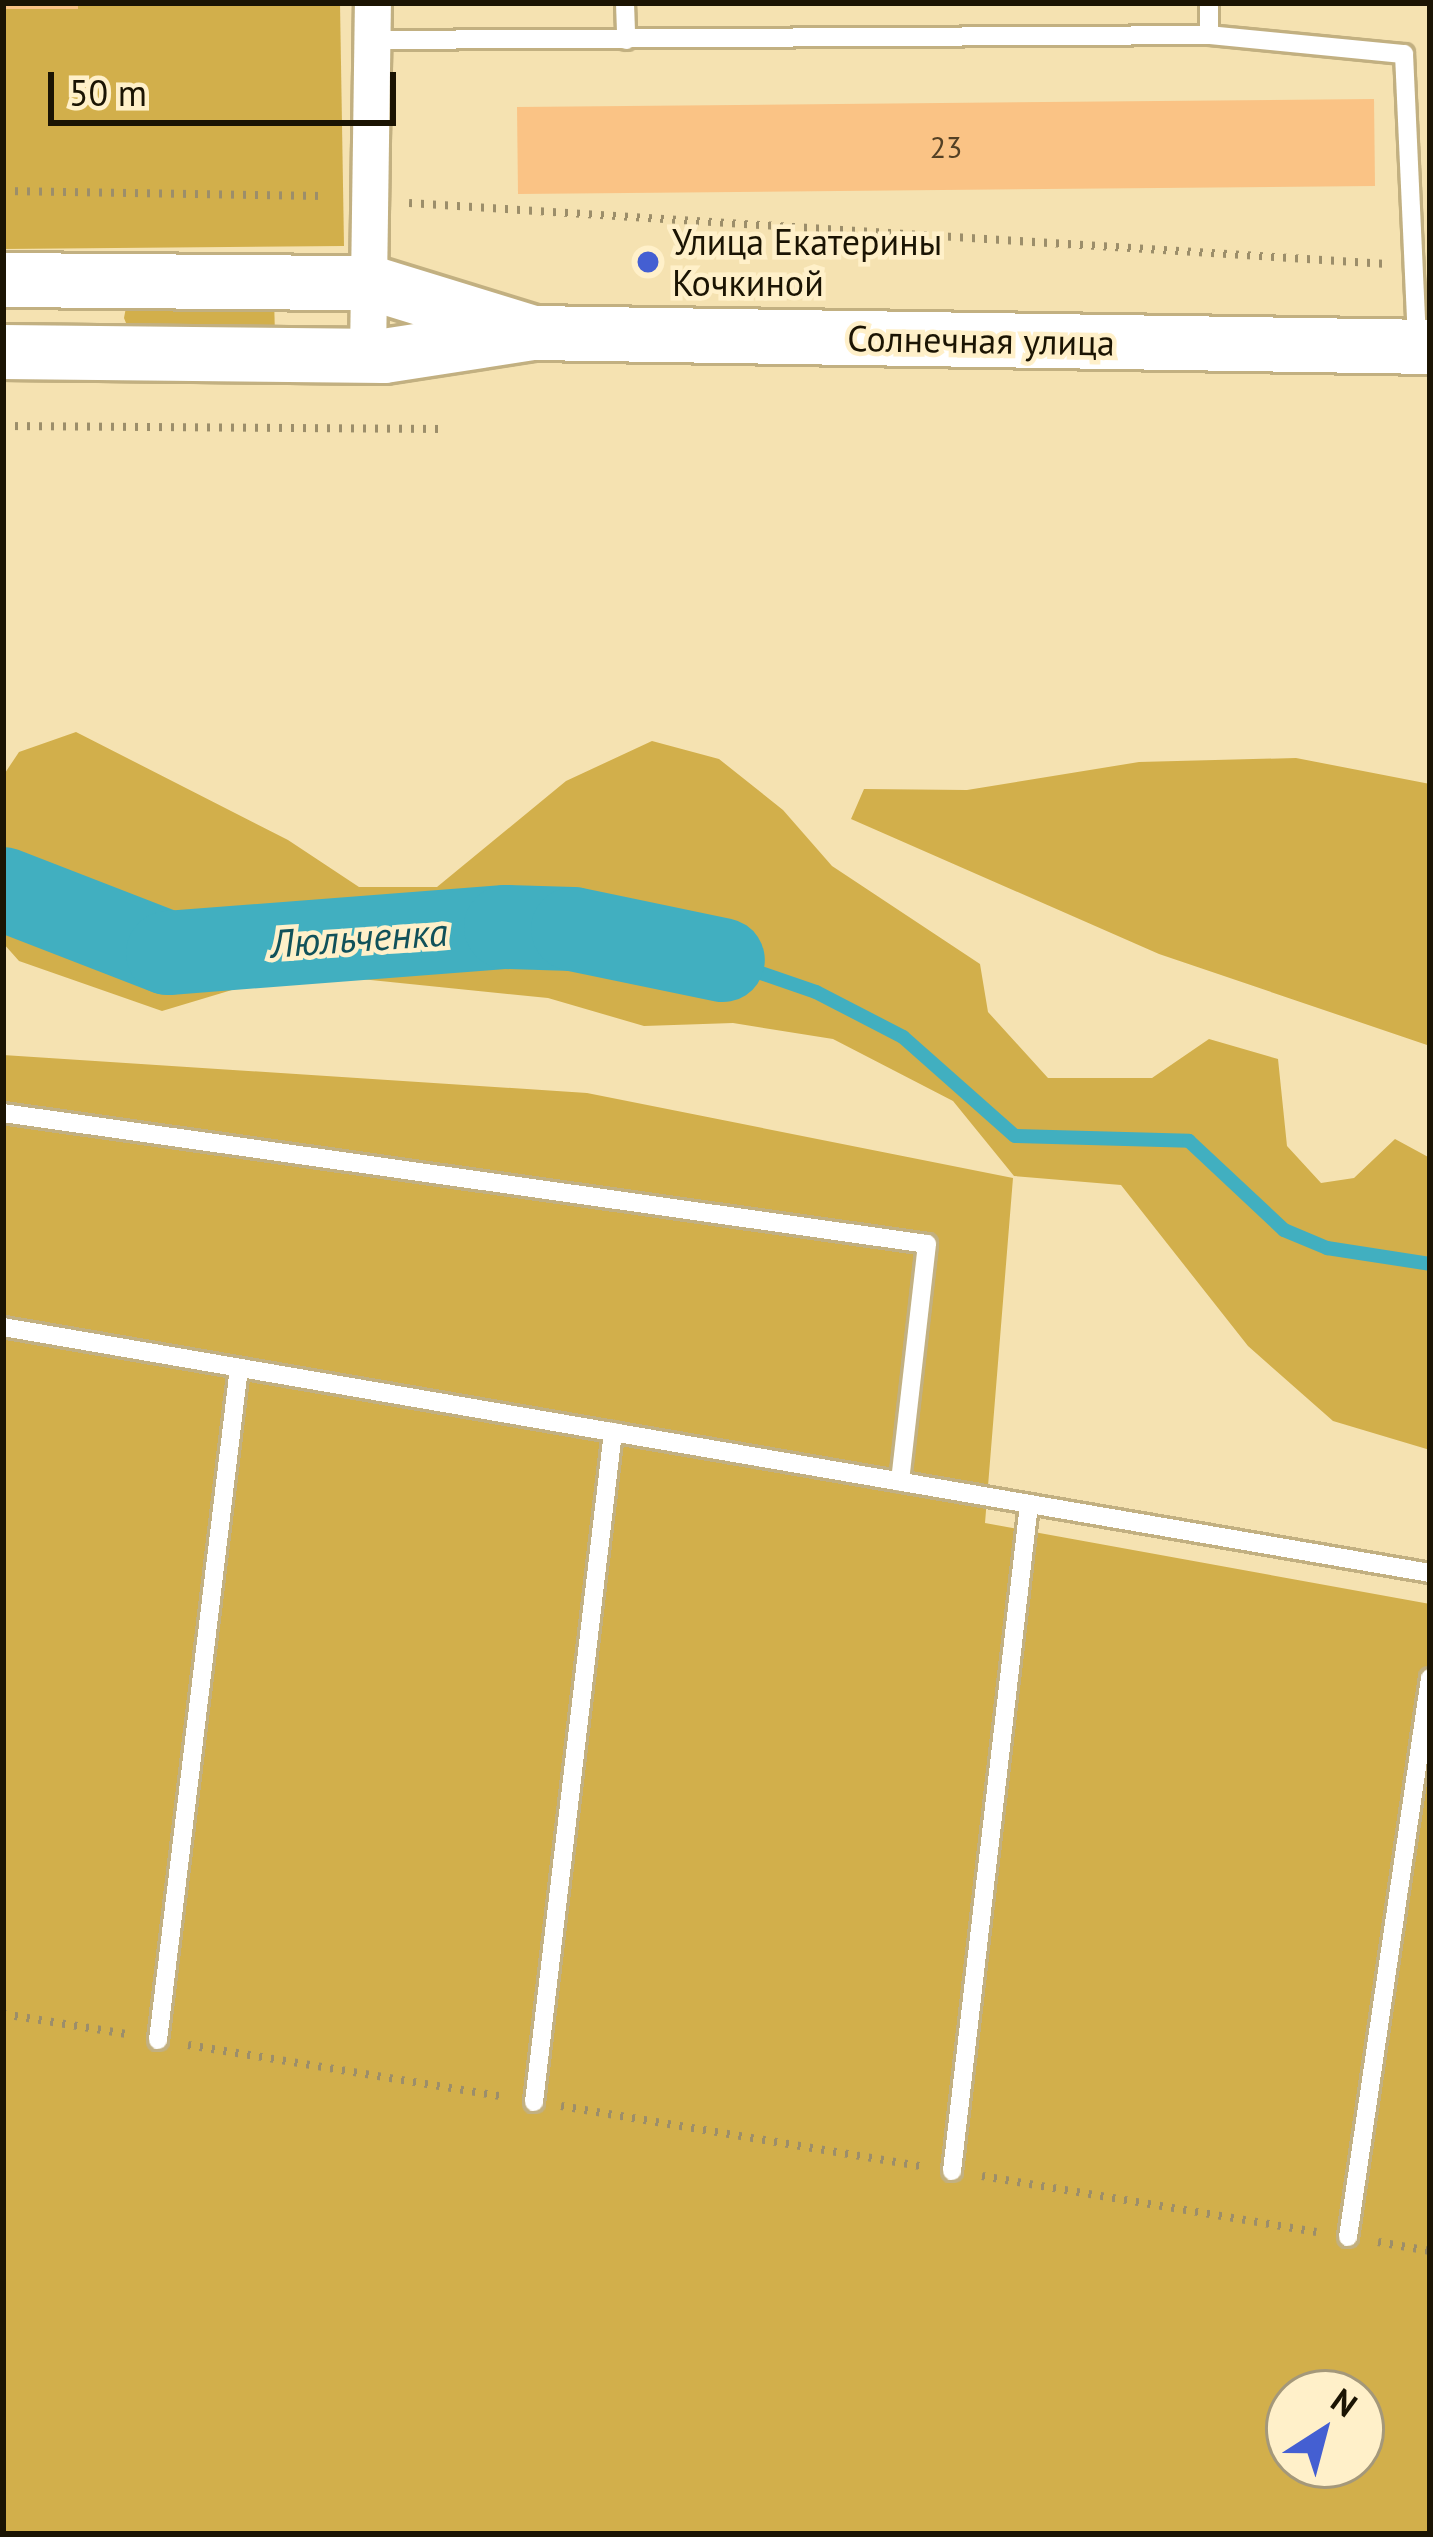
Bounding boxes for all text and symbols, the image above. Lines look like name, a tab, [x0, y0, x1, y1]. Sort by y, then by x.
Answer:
scale bar	[54, 48, 402, 122]
text: 50 m	[69, 69, 147, 116]
house number: 23	[930, 129, 962, 165]
place label: Улица Екатерины Кочкиной	[672, 219, 942, 304]
marker: Улица Екатерины Кочкиной	[635, 249, 661, 275]
street label: Солнечная улица	[847, 316, 1115, 364]
water label: Люльченка	[269, 908, 449, 968]
north arrow	[1265, 2369, 1385, 2489]
text: N	[1323, 2378, 1366, 2426]

